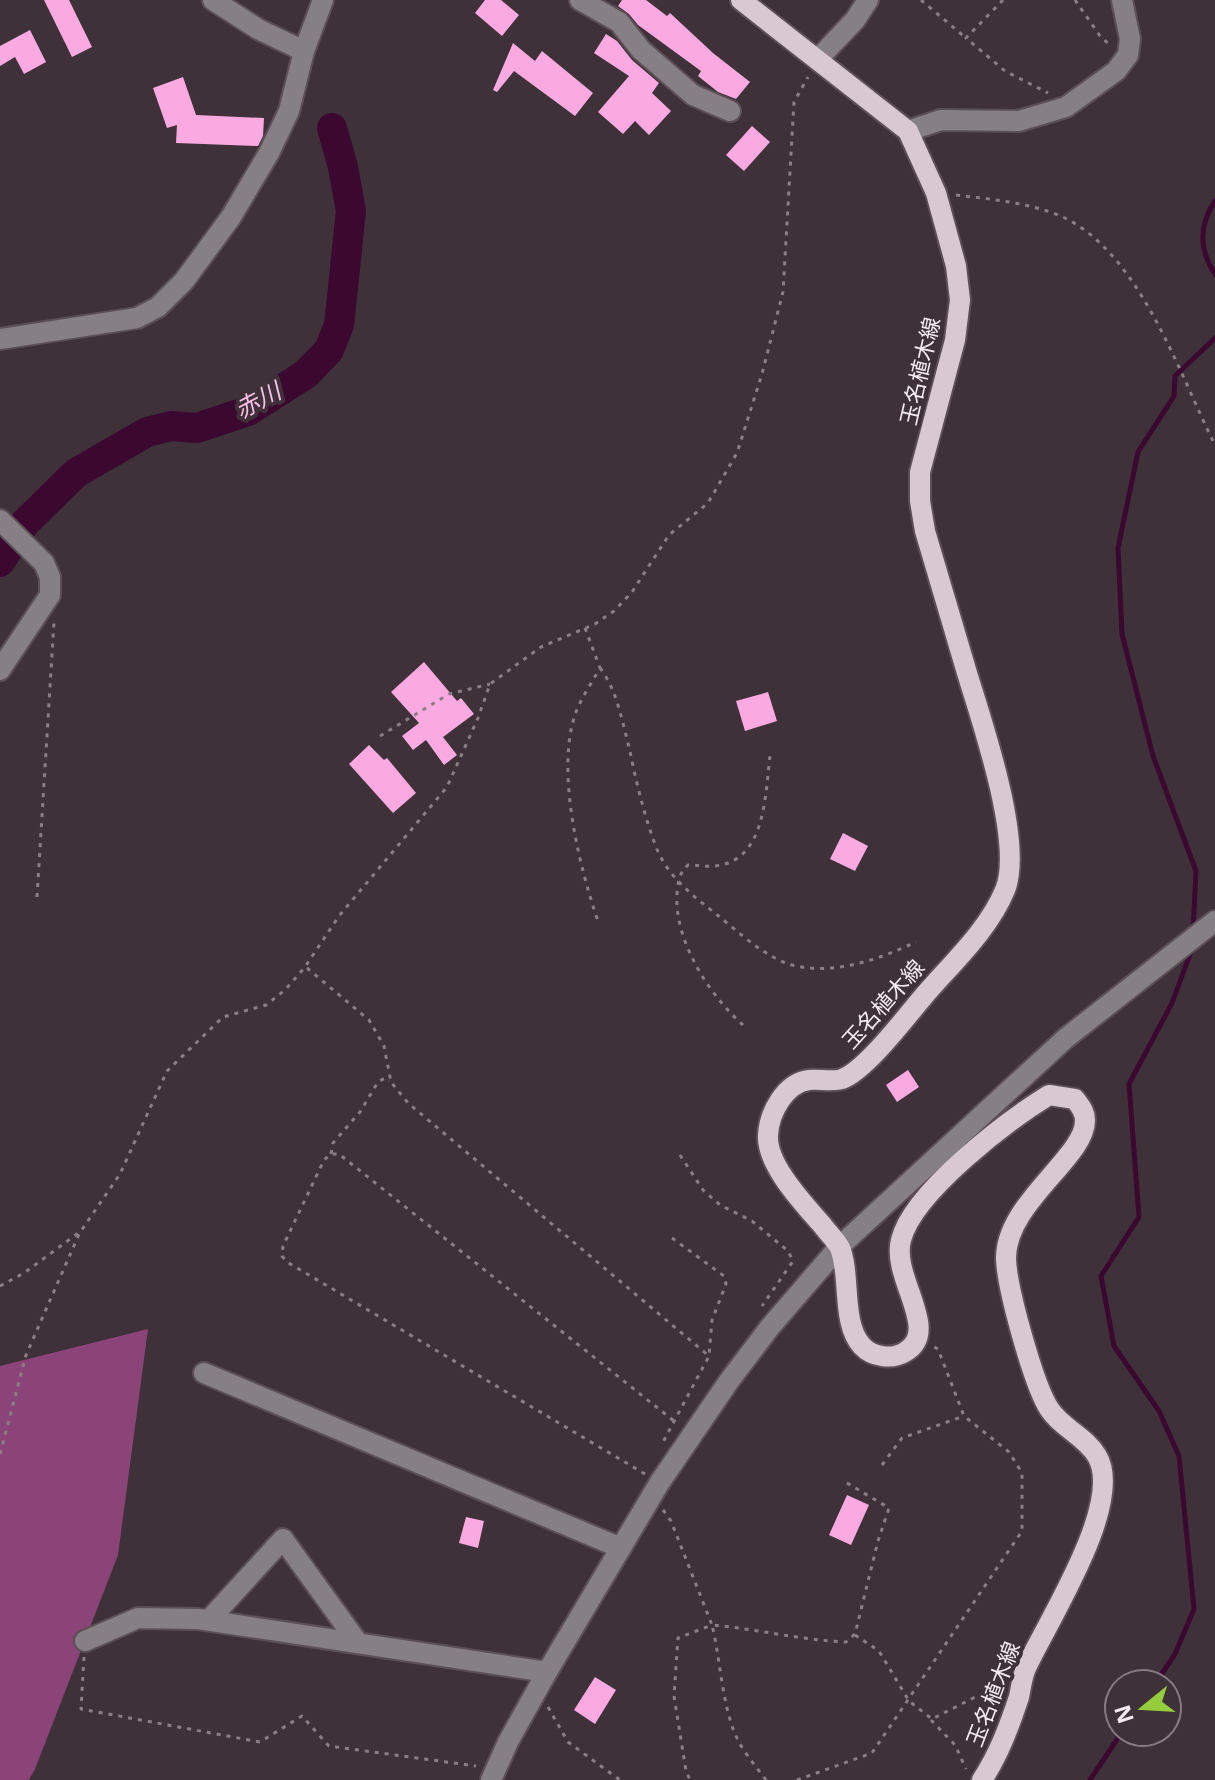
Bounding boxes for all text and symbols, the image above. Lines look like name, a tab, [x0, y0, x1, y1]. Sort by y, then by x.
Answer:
street label: 玉名植木線	[892, 314, 946, 428]
water label: 赤川	[228, 372, 289, 426]
street label: 玉名植木線	[834, 952, 930, 1054]
street label: 玉名植木線	[958, 1637, 1026, 1750]
north arrow	[1103, 1668, 1183, 1748]
text: N	[1106, 1701, 1140, 1728]

